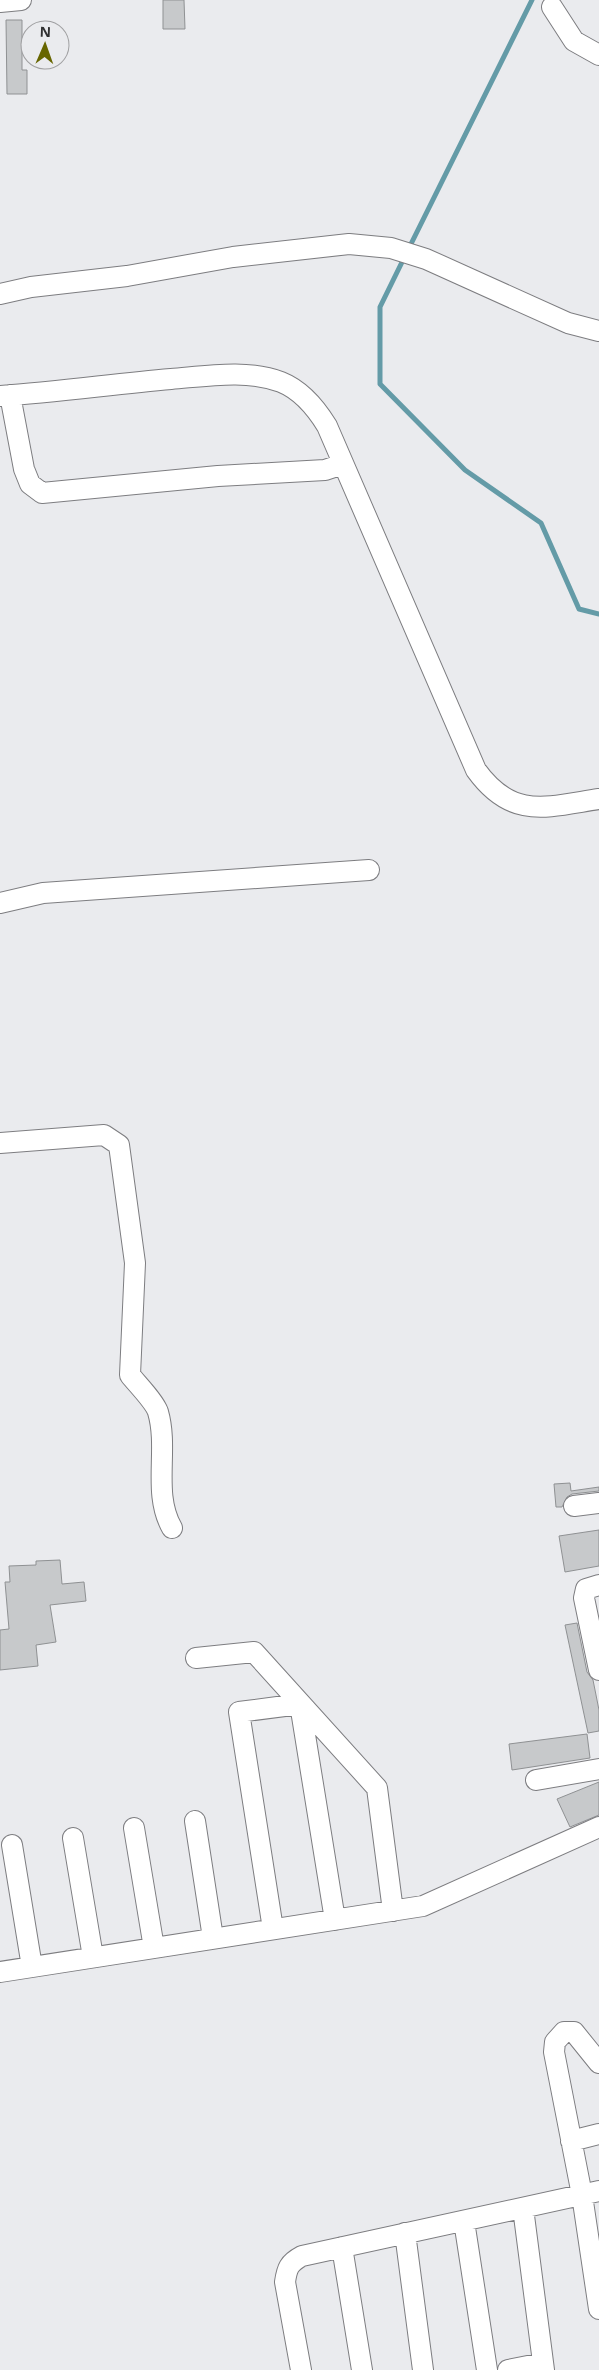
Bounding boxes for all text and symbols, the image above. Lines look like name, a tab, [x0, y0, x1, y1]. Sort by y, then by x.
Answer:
north arrow	[20, 20, 70, 70]
text: N	[39, 22, 51, 41]

